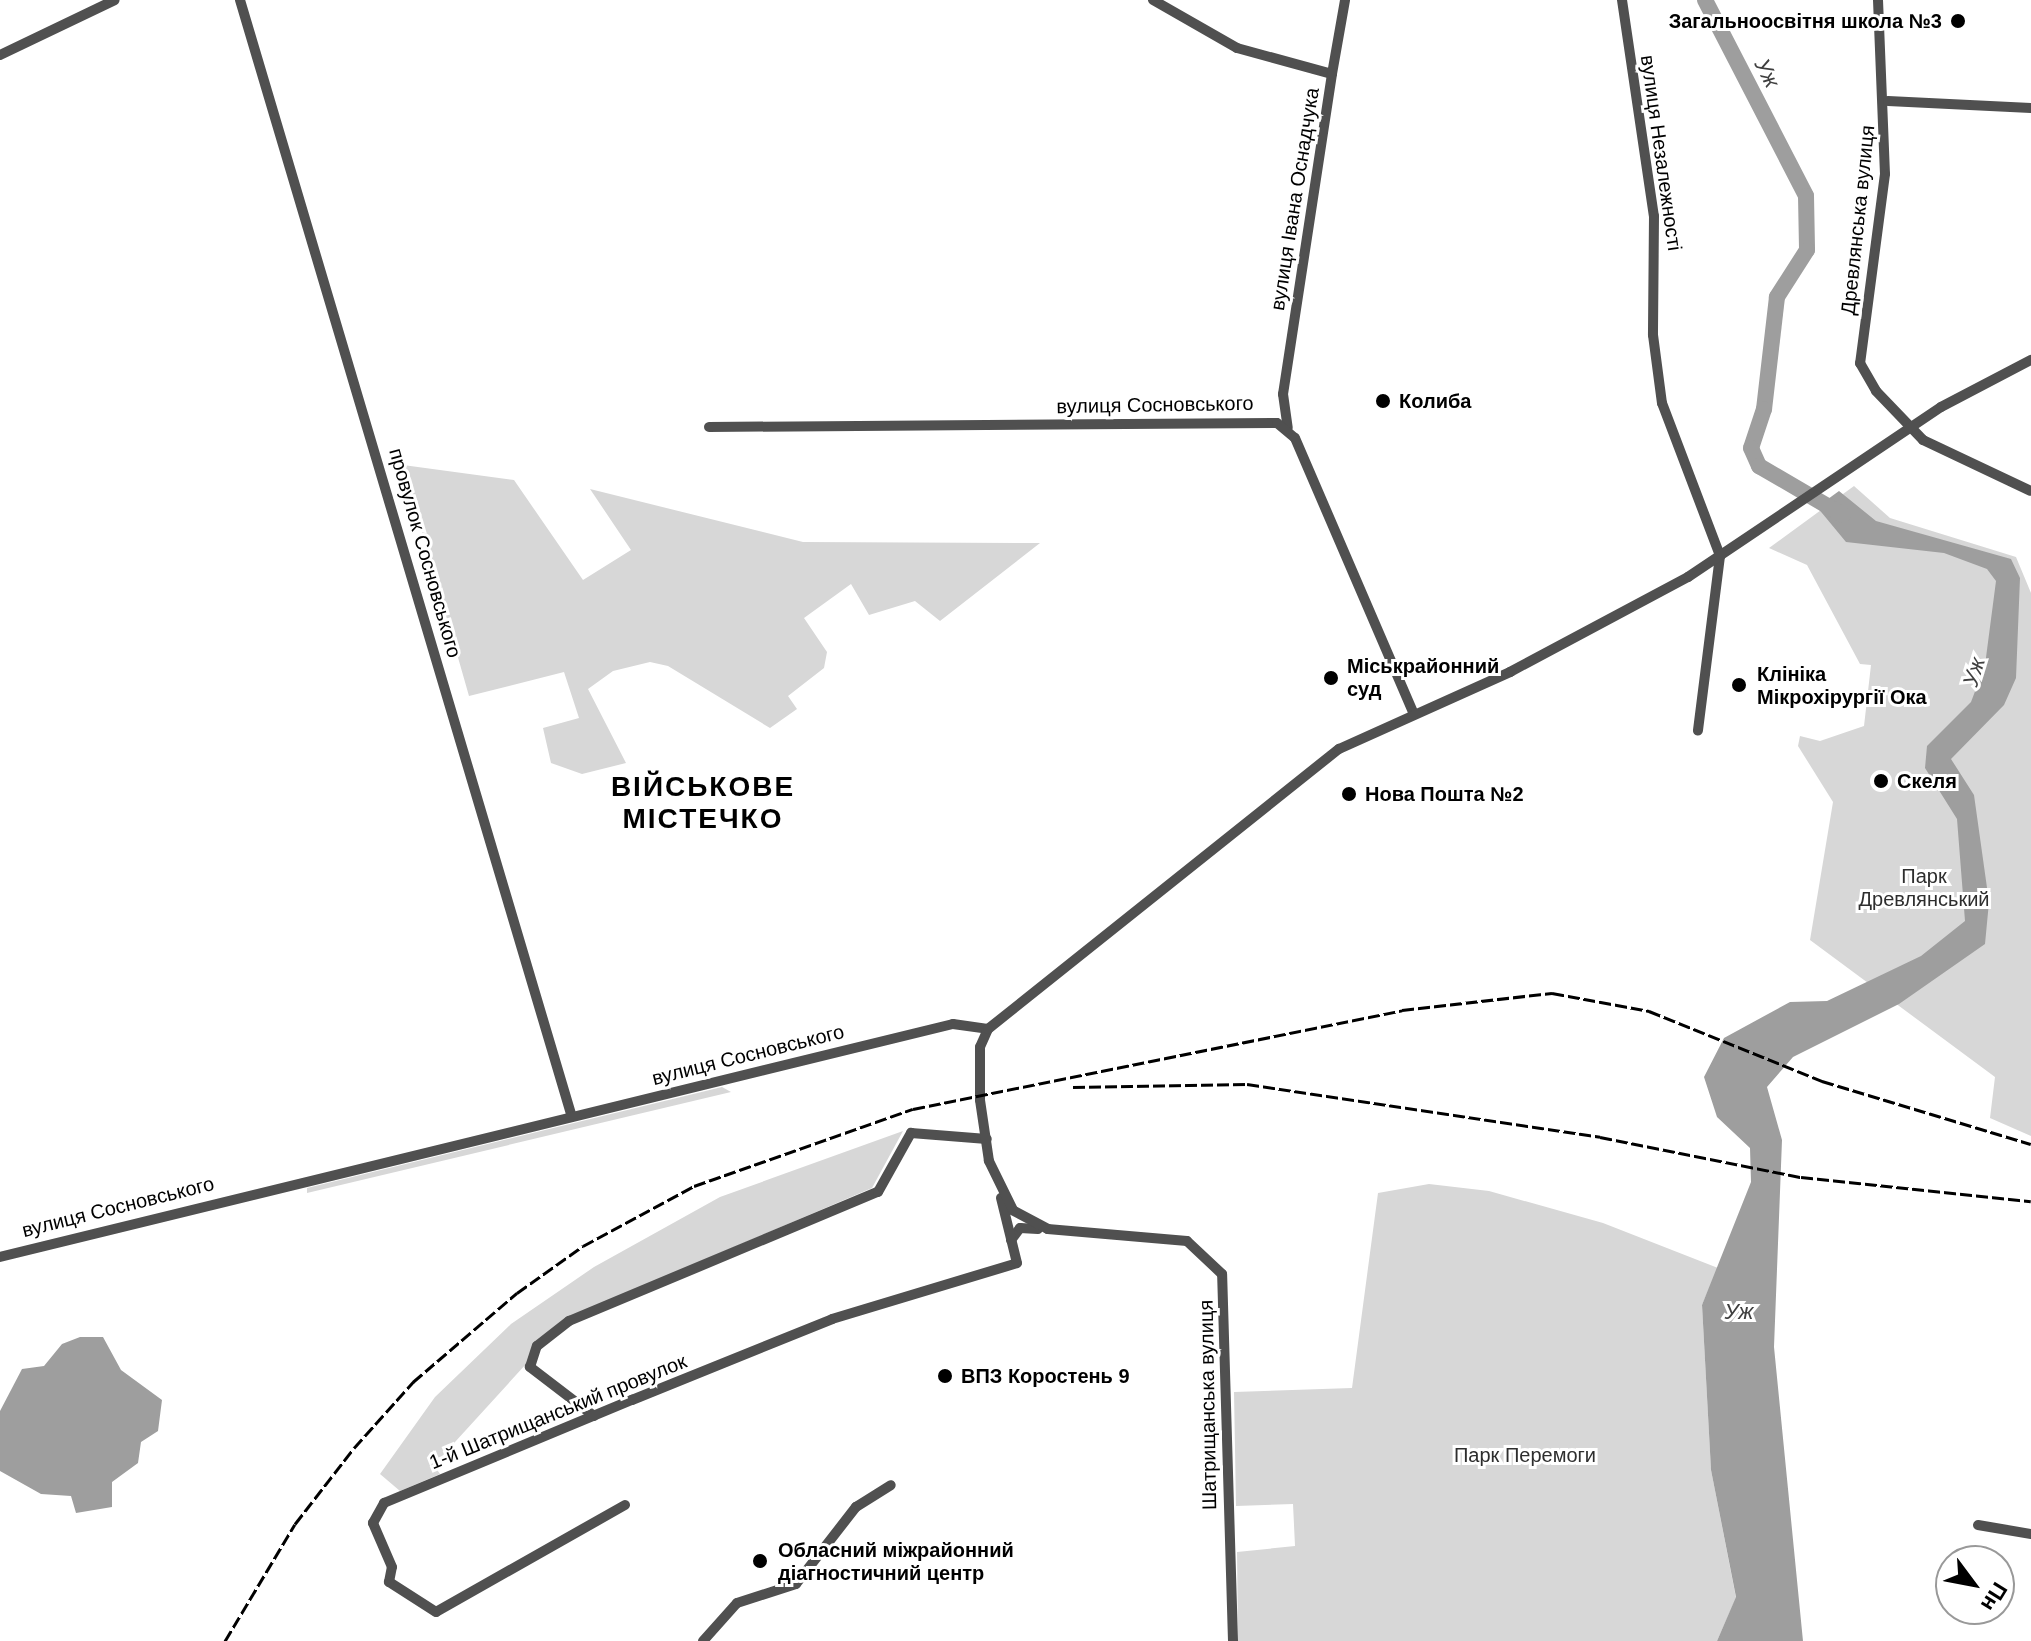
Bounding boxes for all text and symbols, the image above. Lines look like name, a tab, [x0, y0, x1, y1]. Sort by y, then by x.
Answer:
place label: Загальноосвітня школа №3	[1669, 9, 1942, 33]
marker: Загальноосвітня школа №3	[1949, 12, 1967, 30]
street label: вулиця Незалежності	[1635, 54, 1687, 252]
water label: Уж	[1749, 54, 1785, 92]
street label: вулиця Івана Оснадчука	[1266, 86, 1324, 312]
street label: Древлянська вулиця	[1836, 124, 1880, 316]
place label: Колиба	[1399, 389, 1471, 413]
street label: вулиця Сосновського	[1056, 391, 1254, 419]
marker: Колиба	[1374, 392, 1392, 410]
street label: провулок Сосновського	[384, 446, 466, 660]
place label: Міськрайонний суд	[1347, 654, 1499, 701]
water label: Уж	[1957, 654, 1991, 690]
place label: Клініка Мікрохірургії Ока	[1757, 662, 1927, 709]
marker: Міськрайонний суд	[1322, 669, 1340, 687]
marker: Клініка Мікрохірургії Ока	[1728, 674, 1750, 696]
place label: Скеля	[1897, 769, 1957, 793]
district label: ВІЙСЬКОВЕ МІСТЕЧКО	[611, 770, 795, 836]
marker: Скеля	[1872, 772, 1890, 790]
place label: Нова Пошта №2	[1365, 782, 1524, 806]
marker: Нова Пошта №2	[1340, 785, 1358, 803]
park label: Парк Древлянський	[1858, 865, 1990, 912]
street label: вулиця Сосновського	[649, 1020, 847, 1090]
street label: вулиця Сосновського	[19, 1172, 217, 1242]
water label: Уж	[1725, 1299, 1753, 1325]
street label: Шатрищанська вулиця	[1194, 1300, 1222, 1510]
street label: 1-й Шатрищанський провулок	[426, 1349, 690, 1475]
place label: ВПЗ Коростень 9	[961, 1364, 1130, 1388]
marker: ВПЗ Коростень 9	[936, 1367, 954, 1385]
park label: Парк Перемоги	[1454, 1443, 1596, 1467]
place label: Обласний міжрайонний діагностичний центр	[778, 1538, 1014, 1585]
north arrow	[1935, 1545, 2015, 1625]
marker: Обласний міжрайонний діагностичний центр	[749, 1550, 771, 1572]
text: Пн	[1976, 1578, 2012, 1616]

